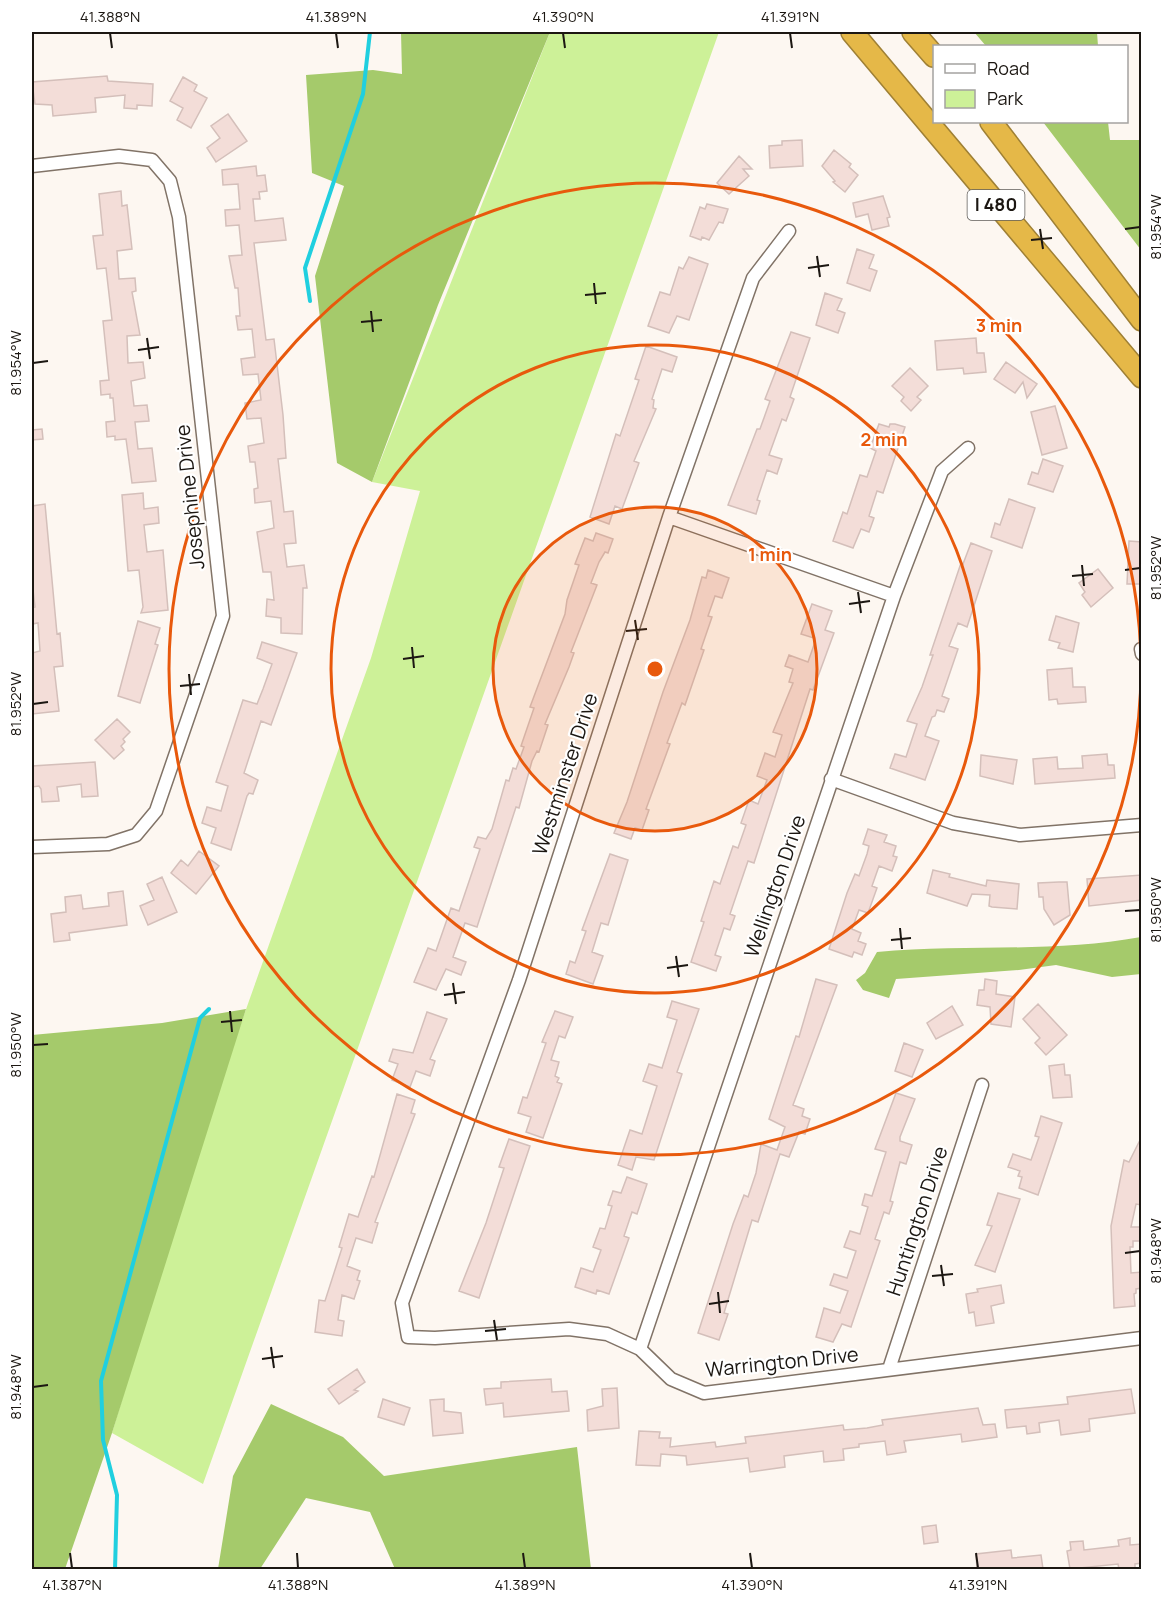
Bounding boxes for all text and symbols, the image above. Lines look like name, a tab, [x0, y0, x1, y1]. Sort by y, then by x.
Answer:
text: 41.388°N	[80, 6, 140, 27]
text: 41.389°N	[305, 6, 367, 27]
text: 41.390°N	[532, 6, 594, 27]
text: 41.391°N	[761, 6, 819, 27]
legend	[933, 45, 1128, 123]
text: Road	[987, 56, 1030, 80]
text: Park	[987, 86, 1024, 110]
road number: I 480	[968, 190, 1024, 220]
text: 81.954°W	[1145, 194, 1166, 260]
text: 3 min	[976, 313, 1022, 337]
text: 81.954°W	[5, 330, 26, 396]
street label: Josephine Drive	[168, 423, 211, 571]
text: 2 min	[861, 427, 907, 451]
text: 81.952°W	[1145, 536, 1166, 600]
text: 1 min	[748, 542, 792, 566]
centre of rings	[645, 659, 665, 679]
text: 81.952°W	[5, 672, 26, 736]
street label: Westminster Drive	[526, 689, 603, 858]
street label: Wellington Drive	[738, 811, 812, 961]
text: 81.950°W	[1145, 877, 1166, 943]
text: 81.950°W	[5, 1012, 26, 1078]
street label: Huntington Drive	[880, 1143, 953, 1299]
text: 81.948°W	[1145, 1218, 1166, 1284]
street label: Warrington Drive	[704, 1340, 860, 1383]
text: 81.948°W	[5, 1354, 26, 1420]
text: 41.387°N	[42, 1574, 102, 1595]
text: 41.388°N	[268, 1574, 328, 1595]
text: 41.389°N	[494, 1574, 556, 1595]
text: 41.390°N	[721, 1574, 783, 1595]
text: 41.391°N	[949, 1574, 1007, 1595]

